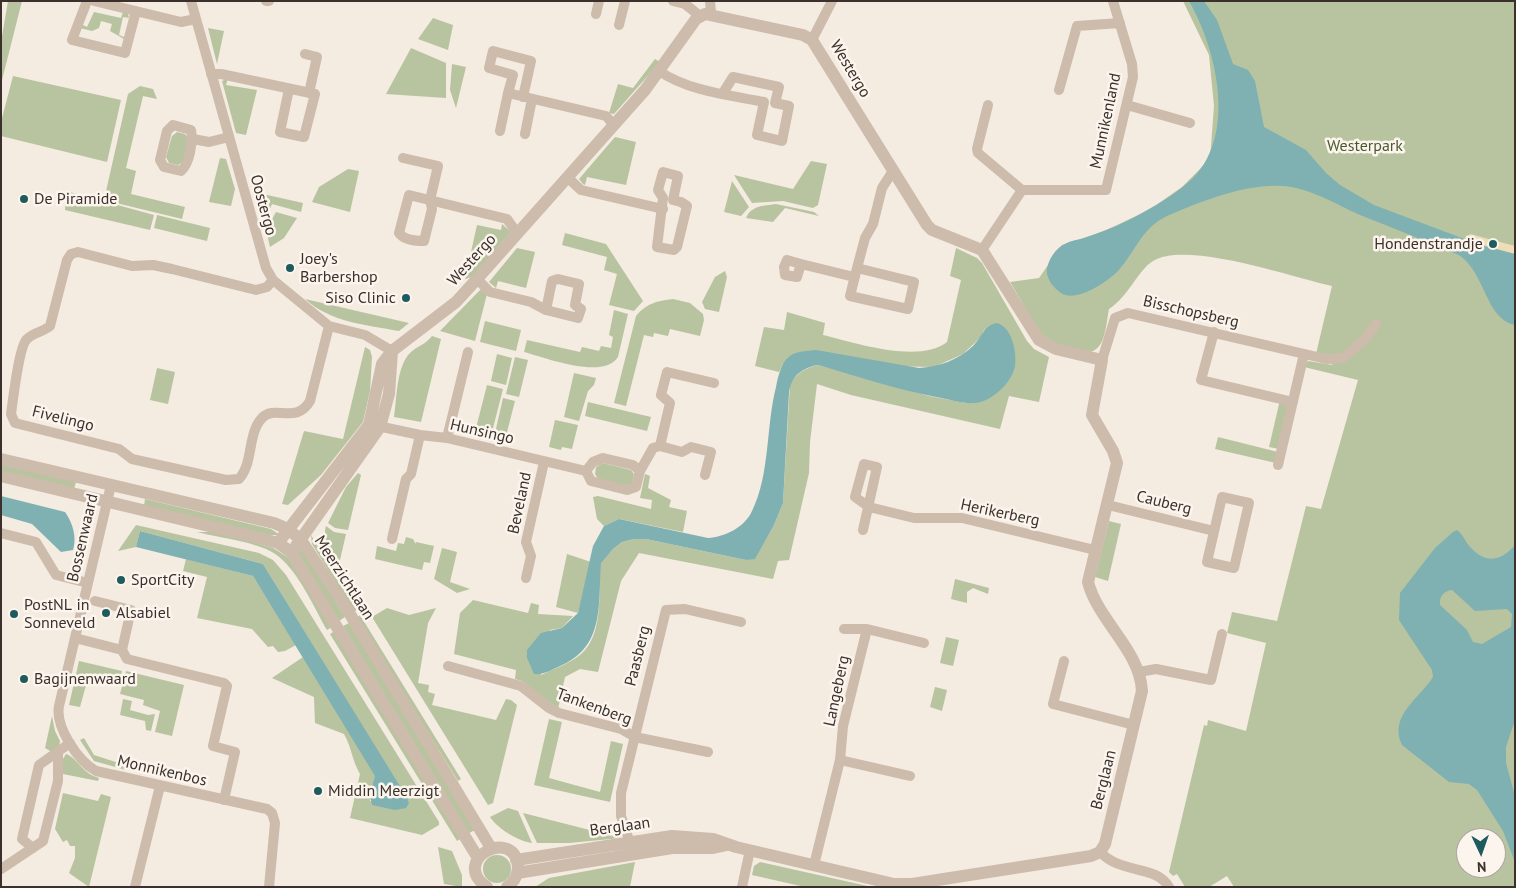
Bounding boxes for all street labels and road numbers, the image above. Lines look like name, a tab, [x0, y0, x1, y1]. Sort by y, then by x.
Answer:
street label: Westergo	[825, 37, 875, 101]
street label: Munnikenland	[1086, 71, 1126, 171]
street label: Oostergo	[246, 172, 280, 238]
street label: Westergo	[444, 230, 500, 290]
street label: Bisschopsberg	[1141, 292, 1241, 332]
street label: Fivelingo	[30, 402, 96, 436]
street label: Hunsingo	[448, 415, 516, 449]
street label: Beveland	[504, 470, 536, 536]
street label: Cauberg	[1134, 487, 1194, 519]
street label: Bossenwaard	[64, 492, 102, 584]
street label: Herikerberg	[959, 495, 1041, 531]
street label: Meerzichtlaan	[310, 532, 378, 624]
street label: Paasberg	[621, 624, 655, 688]
street label: Langeberg	[820, 654, 854, 728]
street label: Tankenberg	[554, 684, 634, 730]
street label: Berglaan	[1087, 748, 1121, 812]
street label: Monnikenbos	[115, 751, 209, 791]
street label: Berglaan	[589, 813, 651, 841]

